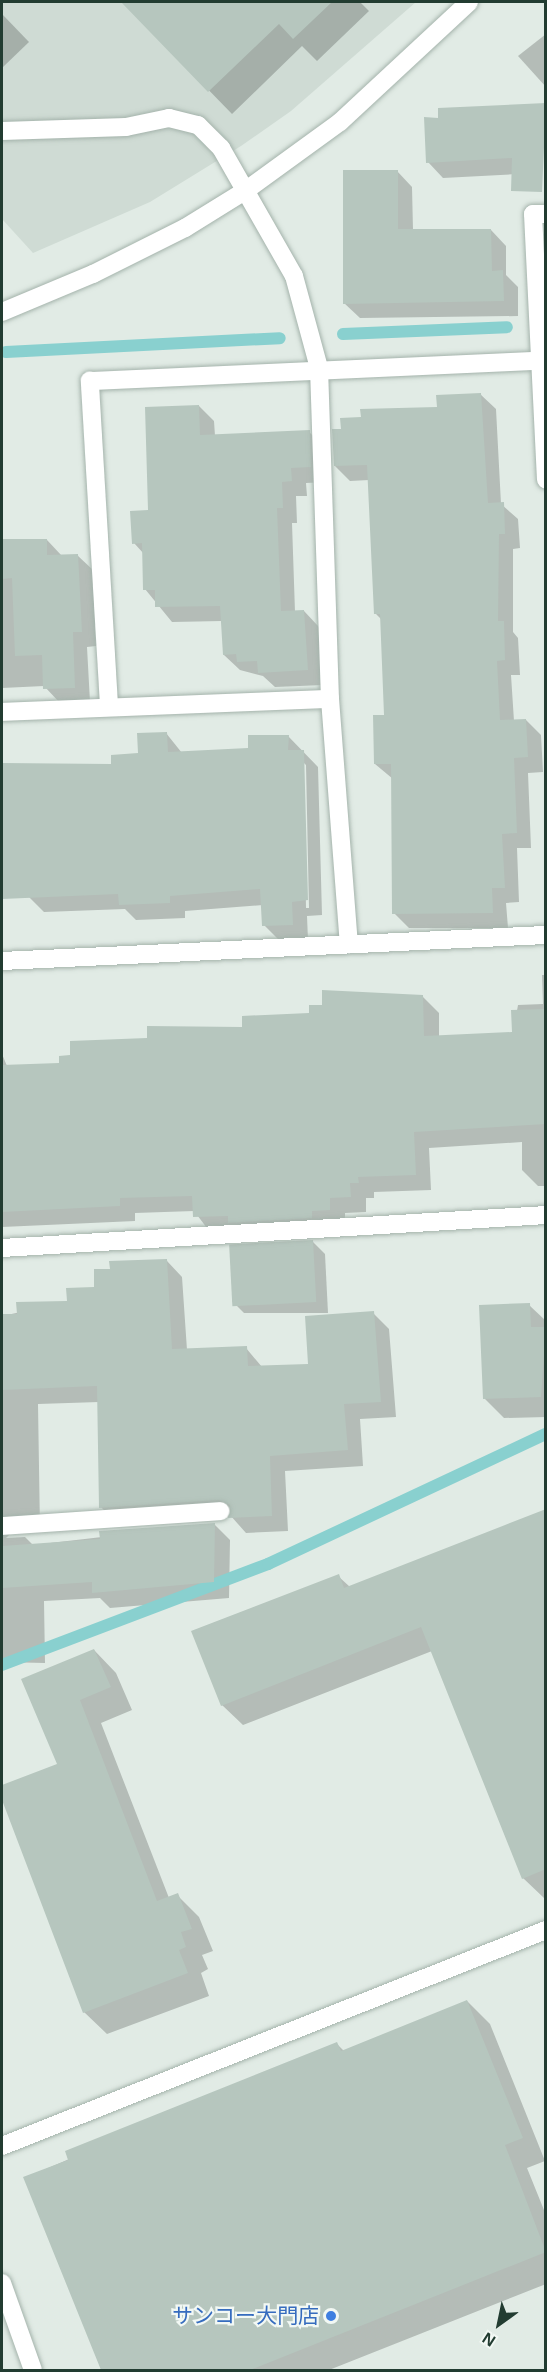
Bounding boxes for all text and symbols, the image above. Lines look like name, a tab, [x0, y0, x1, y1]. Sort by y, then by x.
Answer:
north arrow	[469, 2294, 529, 2354]
place label: サンコー大門店	[172, 2303, 319, 2329]
marker: サンコー大門店	[324, 2309, 338, 2323]
text: N	[479, 2329, 498, 2350]

